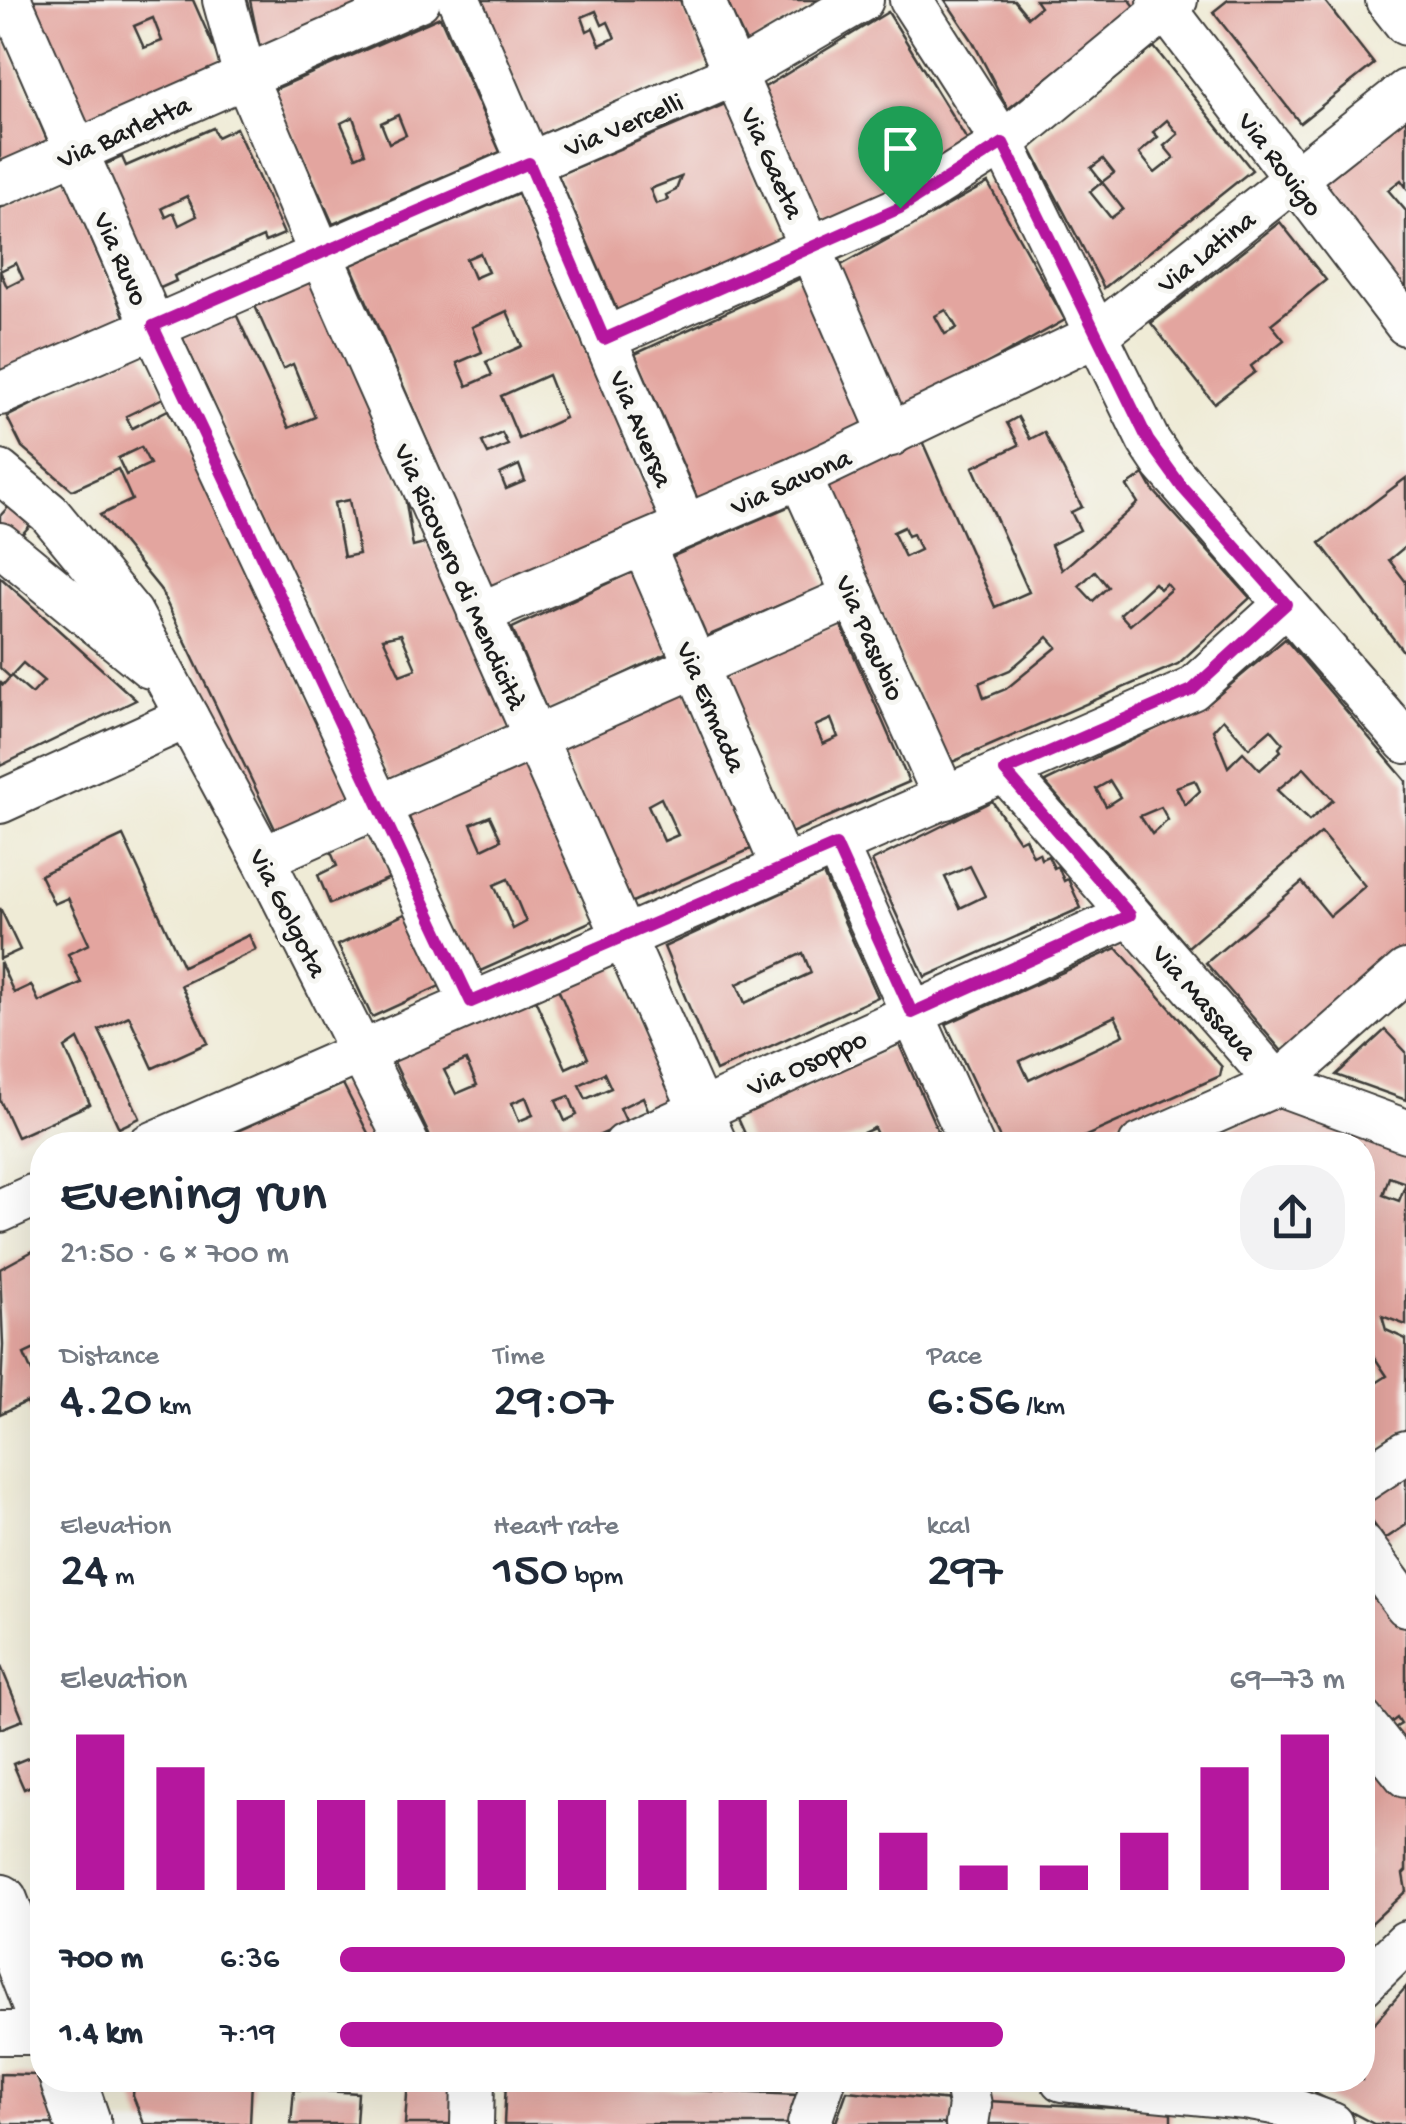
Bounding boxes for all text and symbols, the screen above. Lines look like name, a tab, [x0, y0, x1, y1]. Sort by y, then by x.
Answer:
street label: Via Vercelli	[559, 87, 689, 167]
street label: Via Barletta	[52, 89, 198, 179]
street label: Via Gaeta	[730, 102, 810, 226]
pin	[858, 106, 943, 209]
street label: Via Rovigo	[1228, 106, 1328, 224]
icon: arrive	[873, 121, 928, 176]
street label: Via Latina	[1151, 204, 1265, 303]
street label: Via Ruvo	[83, 207, 154, 312]
street label: Via Aversa	[599, 366, 679, 494]
street label: Via Ricovero di Mendicità	[384, 439, 532, 717]
street label: Via Savona	[726, 442, 858, 526]
street label: Via Pasubio	[825, 570, 910, 707]
street label: Via Ermada	[666, 637, 752, 779]
street label: Via Golgota	[239, 843, 333, 985]
street label: Via Massaua	[1142, 938, 1263, 1070]
street label: Via Osoppo	[742, 1024, 873, 1107]
button: share	[1240, 1165, 1345, 1270]
text: Evening run	[60, 1166, 327, 1230]
text: 21:50 · 6 × 700 m	[60, 1236, 289, 1274]
text: Distance	[60, 1341, 159, 1374]
text: Time	[493, 1341, 545, 1374]
text: Pace	[927, 1341, 982, 1374]
text: 4.20	[60, 1374, 152, 1433]
text: 29:07	[493, 1374, 613, 1433]
text: 6:56	[927, 1374, 1019, 1433]
text: km	[152, 1391, 191, 1424]
text: /km	[1019, 1391, 1065, 1424]
text: Elevation	[60, 1511, 171, 1544]
text: Heart rate	[493, 1511, 619, 1544]
text: kcal	[927, 1511, 970, 1544]
text: 24	[60, 1544, 108, 1603]
text: 150	[493, 1544, 568, 1603]
text: 297	[927, 1544, 1002, 1603]
text: m	[108, 1561, 135, 1594]
text: bpm	[568, 1561, 623, 1594]
text: Elevation	[60, 1662, 187, 1700]
text: 69–73 m	[1230, 1662, 1345, 1700]
text: 700 m	[60, 1941, 143, 1979]
text: 6:36	[220, 1941, 279, 1979]
text: 1.4 km	[60, 2016, 143, 2054]
text: 7:19	[220, 2016, 276, 2054]

